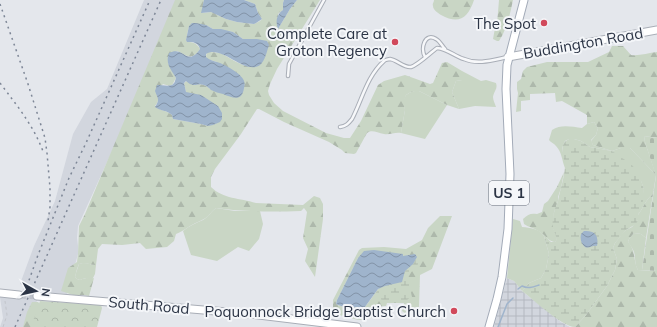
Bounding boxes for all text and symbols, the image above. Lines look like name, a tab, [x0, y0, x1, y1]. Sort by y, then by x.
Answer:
place label: The Spot	[474, 14, 536, 33]
marker: The Spot	[539, 18, 549, 28]
street label: Buddington Road	[522, 23, 644, 63]
place label: Complete Care at Groton Regency	[267, 24, 387, 60]
marker: Complete Care at Groton Regency	[390, 37, 400, 47]
road number: US 1	[489, 181, 529, 205]
north arrow	[16, 271, 56, 311]
text: N	[38, 287, 53, 297]
street label: South Road	[108, 292, 190, 318]
place label: Poquonnock Bridge Baptist Church	[204, 302, 446, 321]
marker: Poquonnock Bridge Baptist Church	[449, 306, 459, 316]

